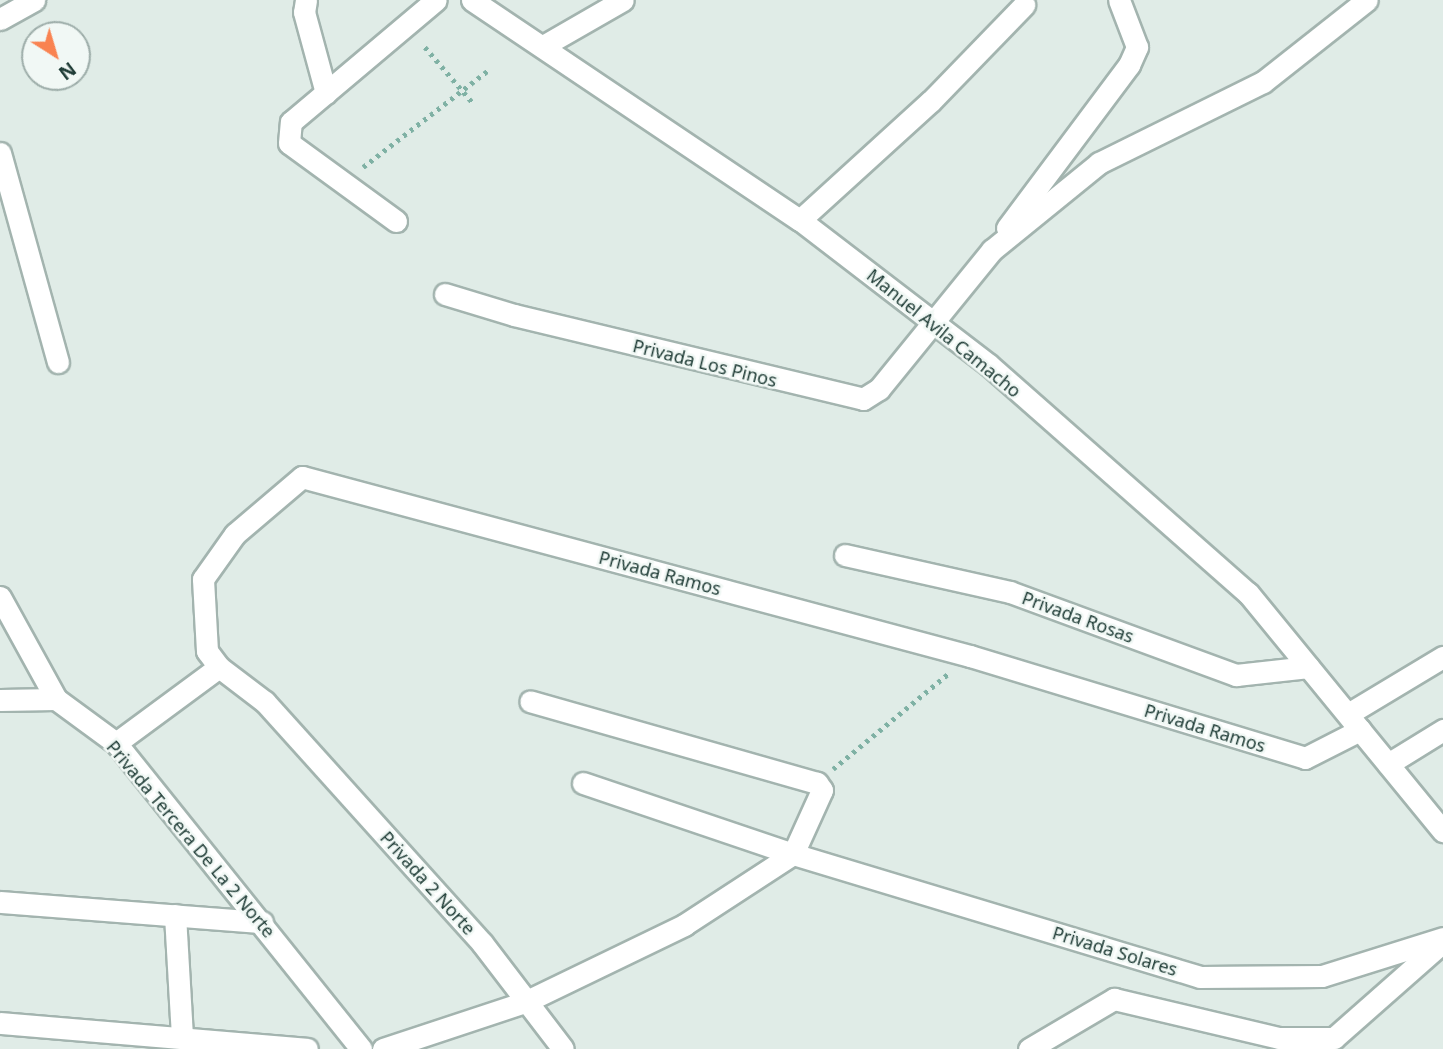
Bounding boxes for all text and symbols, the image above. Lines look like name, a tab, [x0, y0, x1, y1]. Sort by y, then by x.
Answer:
north arrow	[21, 21, 91, 91]
text: N	[53, 56, 81, 86]
street label: Manuel Avila Camacho	[863, 264, 1025, 402]
street label: Privada Los Pinos	[631, 335, 779, 391]
street label: Privada Ramos	[596, 546, 724, 600]
street label: Privada Rosas	[1019, 587, 1137, 647]
street label: Privada Ramos	[1142, 699, 1268, 757]
street label: Privada Tercera De La 2 Norte	[102, 736, 280, 942]
street label: Privada 2 Norte	[376, 827, 480, 939]
street label: Privada Solares	[1050, 922, 1180, 980]

